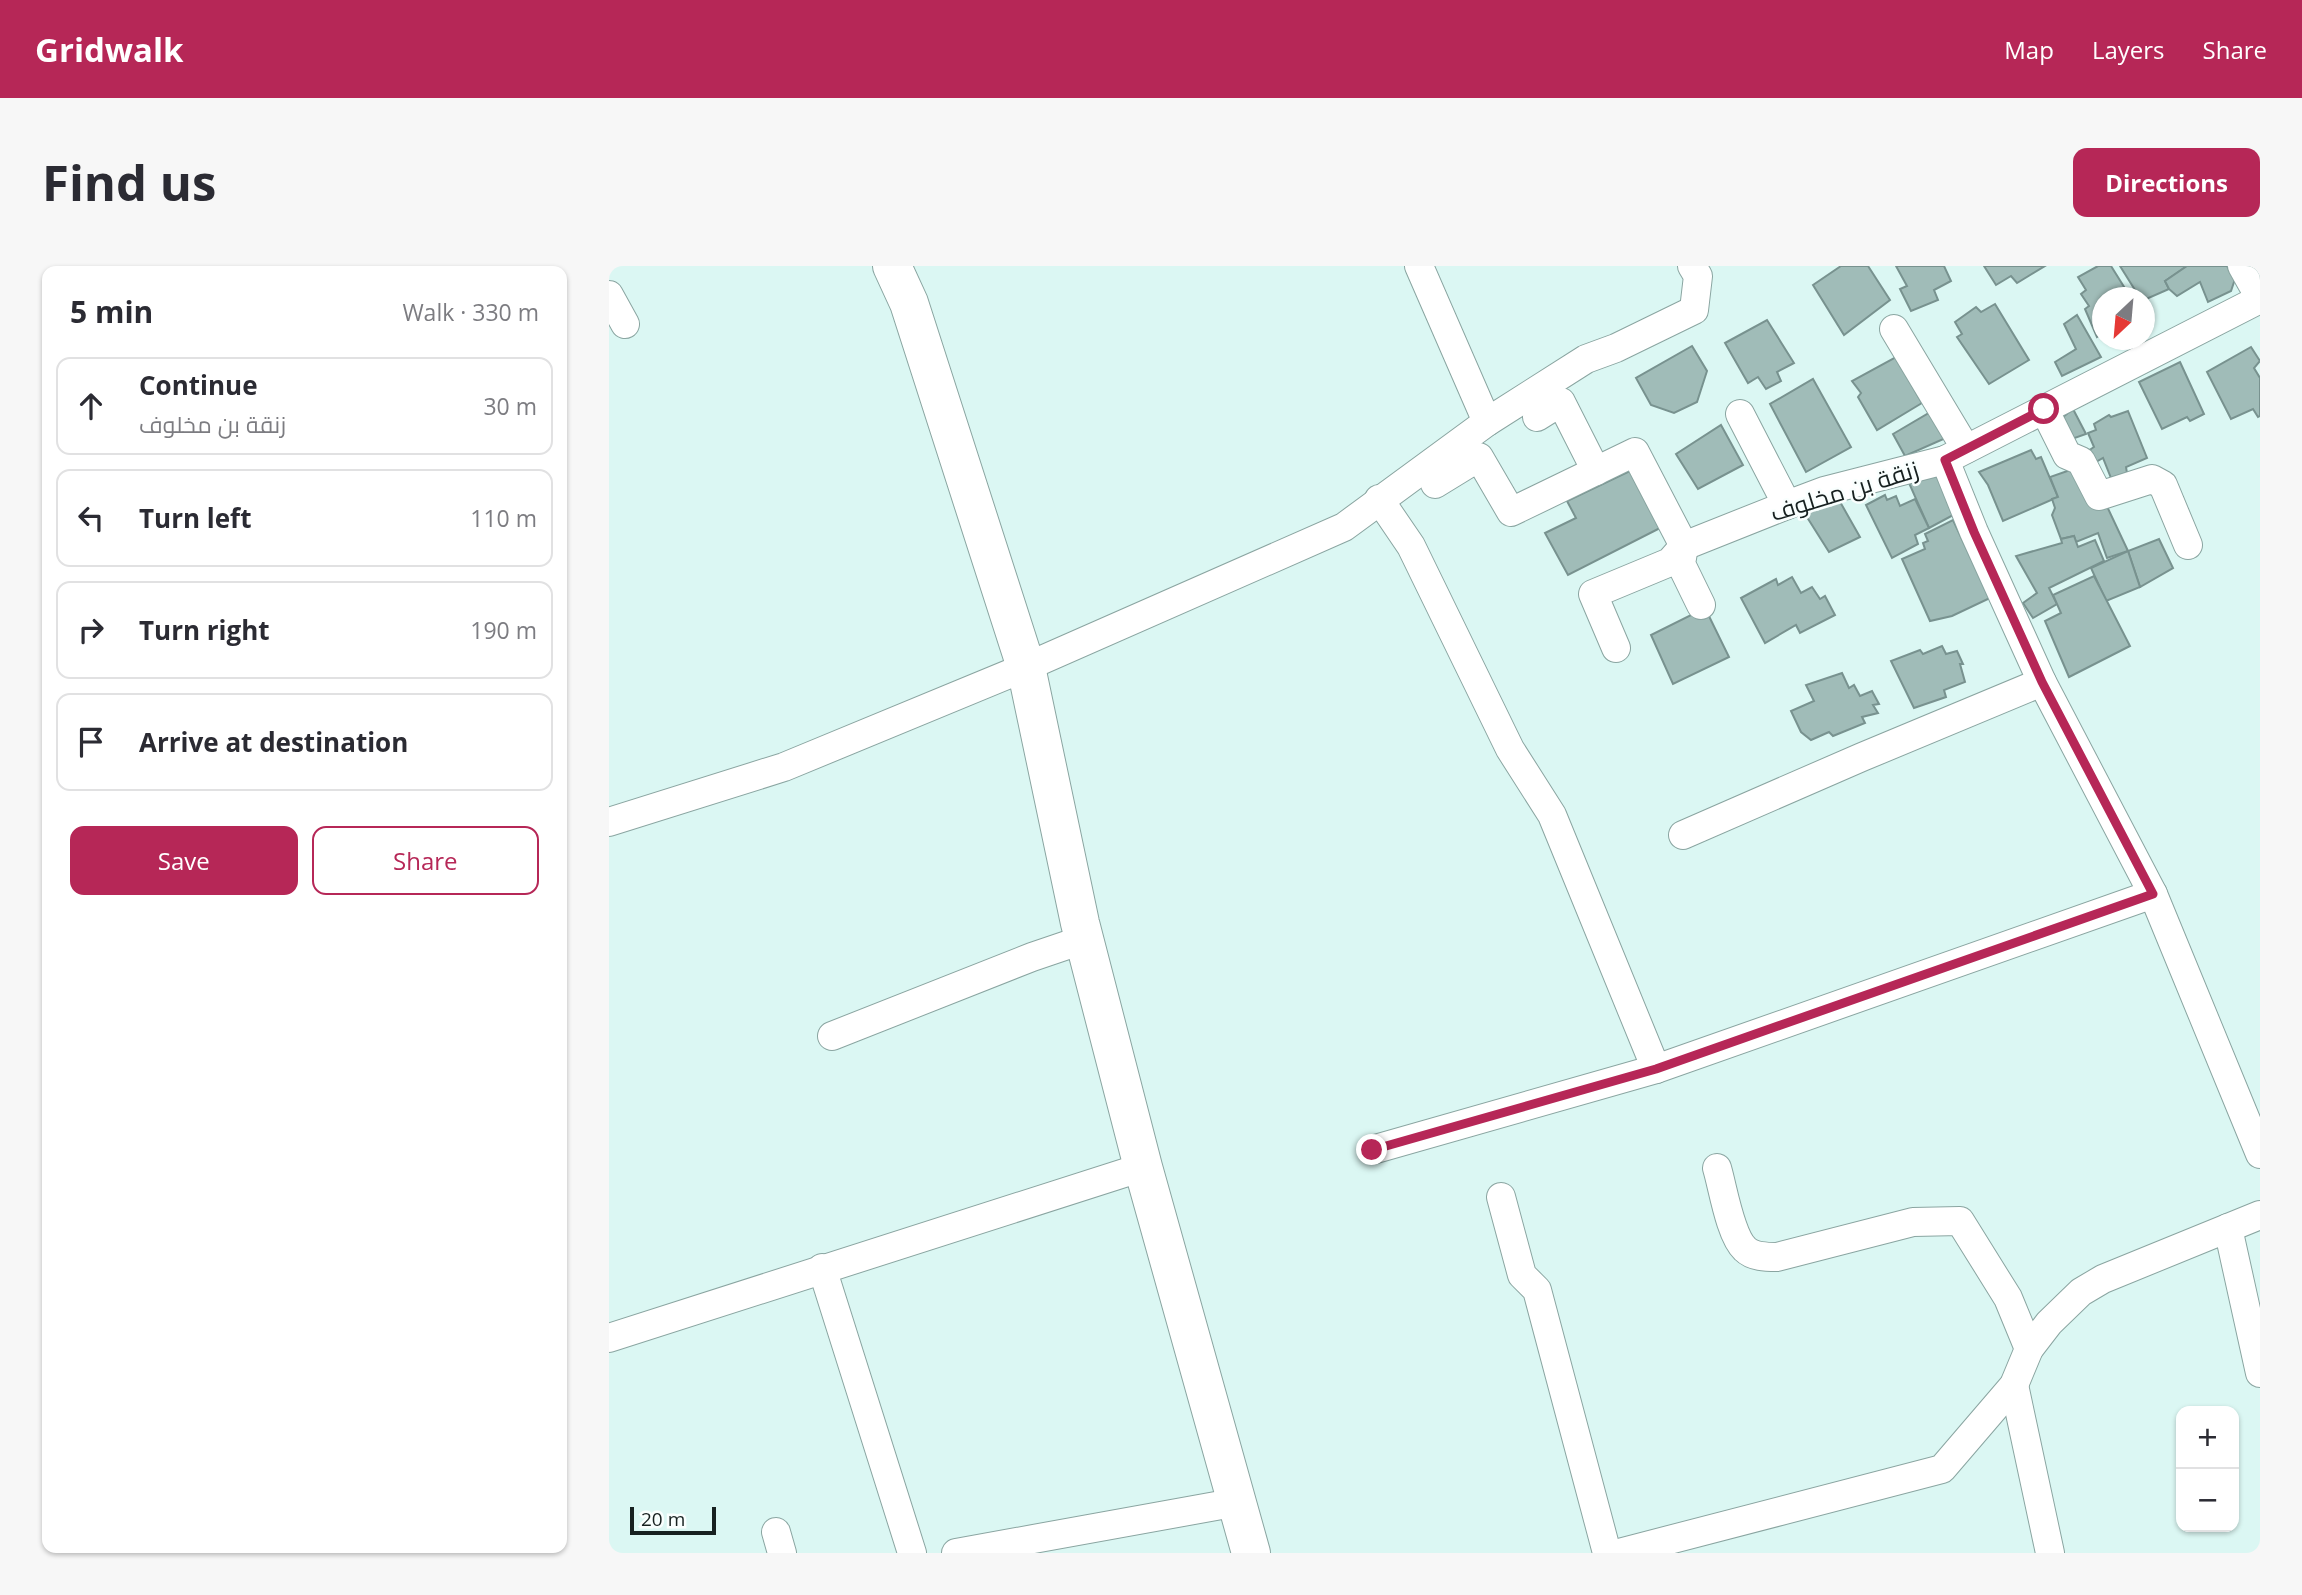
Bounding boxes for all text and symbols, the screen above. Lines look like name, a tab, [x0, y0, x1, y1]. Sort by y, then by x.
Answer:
text: Gridwalk	[35, 27, 184, 72]
text: Map	[2004, 33, 2054, 66]
text: Layers	[2092, 33, 2165, 66]
text: Share	[2203, 33, 2267, 66]
button: Directions	[2073, 148, 2260, 217]
text: Find us	[42, 149, 216, 215]
north arrow	[2092, 287, 2155, 350]
text: 5 min	[70, 291, 153, 332]
text: Walk · 330 m	[402, 296, 539, 328]
text: Continue	[139, 367, 258, 403]
icon: ahead	[72, 387, 110, 425]
text: 30 m	[483, 390, 537, 422]
route start	[2028, 393, 2059, 424]
text: زنقة بن مخلوف	[139, 408, 286, 440]
street label: زنقة بن مخلوف	[1766, 452, 1922, 528]
icon: left	[72, 499, 110, 537]
text: Turn left	[139, 500, 251, 536]
text: 110 m	[470, 502, 537, 534]
icon: right	[72, 611, 110, 649]
text: Turn right	[139, 612, 270, 648]
text: 190 m	[470, 614, 537, 646]
icon: arrive	[72, 723, 110, 761]
text: Arrive at destination	[139, 724, 408, 760]
button: Save	[70, 826, 298, 895]
button: Share	[312, 826, 539, 895]
route end	[1356, 1134, 1387, 1165]
map controls	[2176, 1406, 2239, 1532]
button: +	[2176, 1406, 2239, 1469]
button: −	[2176, 1469, 2239, 1532]
scale bar	[630, 1504, 716, 1536]
text: 20 m	[641, 1506, 685, 1532]

